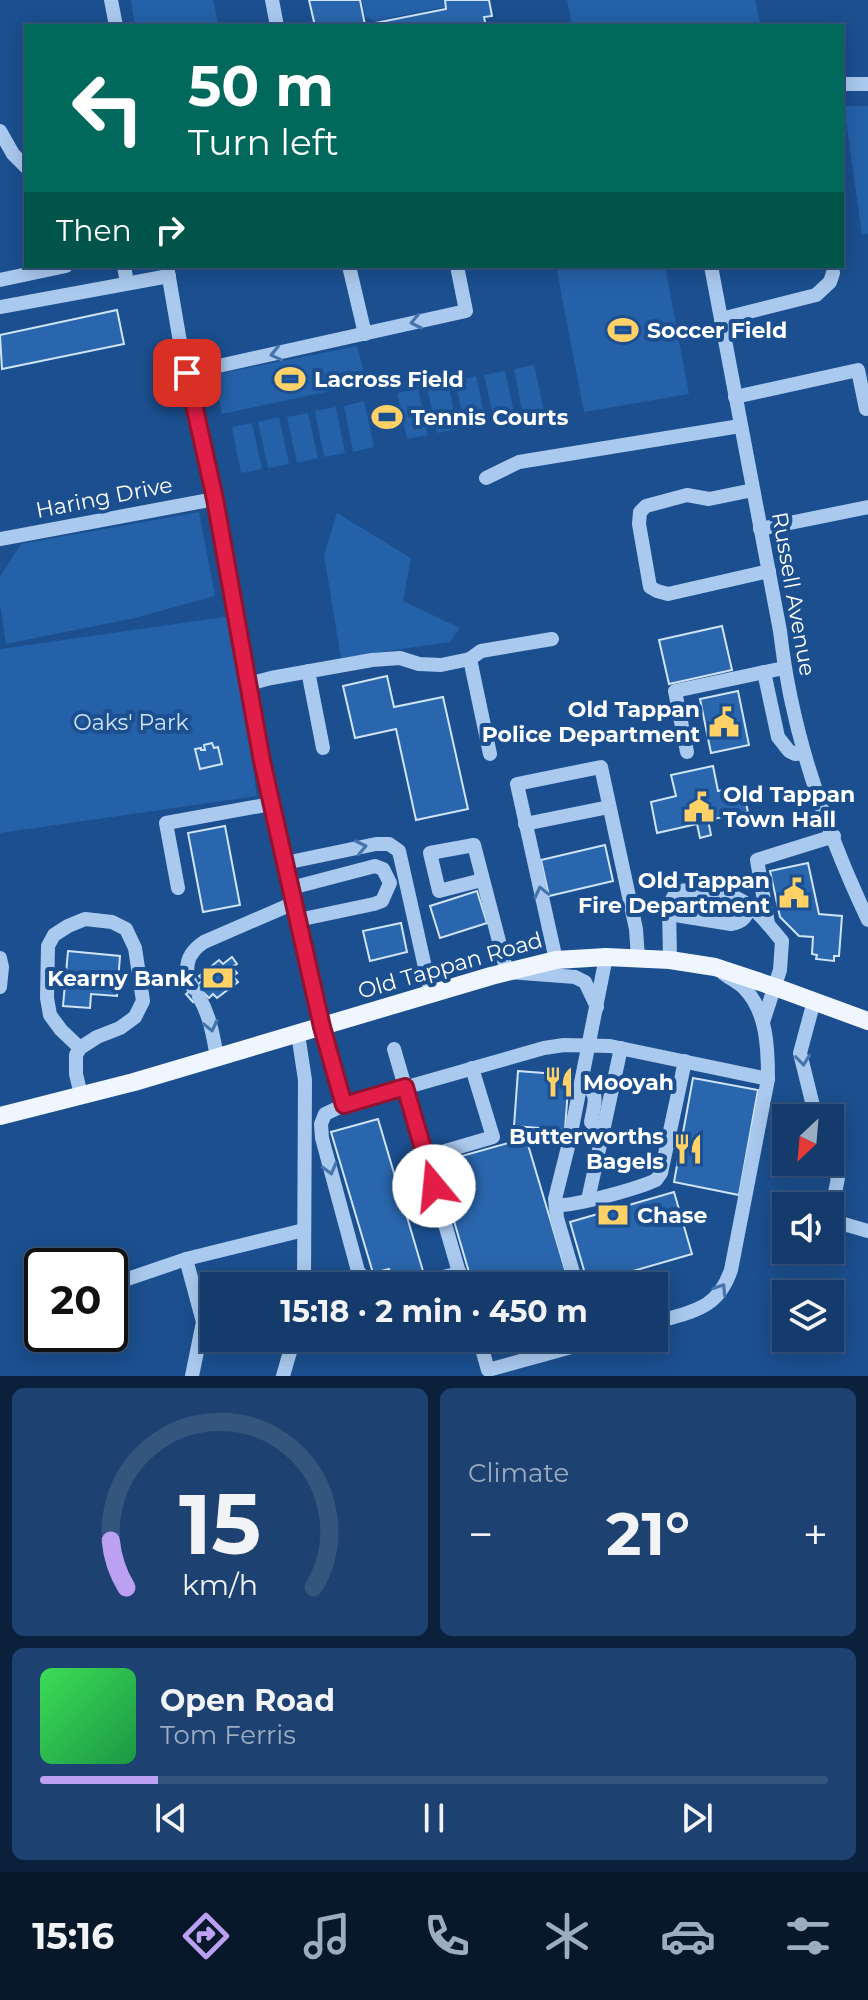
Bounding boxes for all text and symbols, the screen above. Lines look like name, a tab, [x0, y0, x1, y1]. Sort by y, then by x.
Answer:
text: 50 m	[188, 52, 334, 120]
icon: left	[56, 56, 160, 160]
text: Turn left	[188, 120, 339, 164]
icon: right	[148, 208, 192, 252]
text: Then	[56, 212, 132, 249]
one-way arrow	[409, 313, 423, 330]
sports icon: Soccer Field	[606, 313, 640, 347]
place label: Soccer Field	[647, 317, 787, 344]
pin	[153, 339, 221, 407]
one-way arrow	[269, 344, 283, 361]
icon: arrive	[165, 351, 209, 395]
sports icon: Lacross Field	[273, 362, 307, 396]
place label: Lacross Field	[314, 366, 464, 393]
sports icon: Tennis Courts	[370, 400, 404, 434]
place label: Tennis Courts	[411, 404, 569, 431]
street label: Haring Drive	[33, 471, 175, 524]
street label: Russell Avenue	[766, 510, 821, 678]
place label: Old Tappan Police Department	[482, 696, 700, 748]
public building icon: Old Tappan Police Department	[707, 705, 741, 739]
park label: Oaks' Park	[73, 709, 190, 736]
place label: Old Tappan Town Hall	[723, 781, 855, 833]
public building icon: Old Tappan Town Hall	[682, 790, 716, 824]
one-way arrow	[354, 839, 368, 856]
place label: Old Tappan Fire Department	[578, 867, 770, 919]
public building icon: Old Tappan Fire Department	[777, 876, 811, 910]
one-way arrow	[533, 886, 550, 899]
street label: Old Tappan Road	[355, 926, 546, 1005]
bank icon: Kearny Bank	[201, 961, 235, 995]
place label: Kearny Bank	[47, 965, 195, 992]
one-way arrow	[202, 1019, 219, 1032]
one-way arrow	[795, 1053, 812, 1066]
restaurant icon: Mooyah	[542, 1065, 576, 1099]
place label: Mooyah	[583, 1069, 674, 1096]
north arrow	[772, 1104, 844, 1176]
map controls	[772, 1104, 844, 1352]
place label: Butterworths Bagels	[509, 1123, 664, 1175]
restaurant icon: Butterworths Bagels	[671, 1132, 705, 1166]
position arrow	[392, 1144, 476, 1228]
one-way arrow	[321, 1161, 337, 1175]
button: sound	[772, 1192, 844, 1264]
bank icon: Chase	[596, 1198, 630, 1232]
place label: Chase	[637, 1202, 707, 1229]
speed limit sign: 20	[24, 1248, 128, 1352]
button: layers	[772, 1280, 844, 1352]
one-way arrow	[711, 1283, 727, 1298]
text: 15:18 · 2 min · 450 m	[280, 1293, 588, 1330]
text: Climate	[468, 1457, 569, 1489]
text: 15	[179, 1473, 261, 1575]
text: 21°	[606, 1497, 690, 1570]
text: −	[468, 1507, 493, 1561]
text: +	[803, 1507, 828, 1561]
text: km/h	[182, 1567, 258, 1602]
text: Open Road	[160, 1682, 335, 1719]
text: Tom Ferris	[160, 1719, 296, 1751]
icon: previous	[149, 1796, 193, 1840]
icon: pause	[412, 1796, 456, 1840]
icon: next	[675, 1796, 719, 1840]
icon: directions	[178, 1908, 234, 1964]
icon: music	[299, 1908, 355, 1964]
icon: phone	[419, 1908, 475, 1964]
icon: climate	[539, 1908, 595, 1964]
icon: car	[660, 1908, 716, 1964]
icon: filters	[780, 1908, 836, 1964]
text: 15:16	[32, 1914, 114, 1958]

